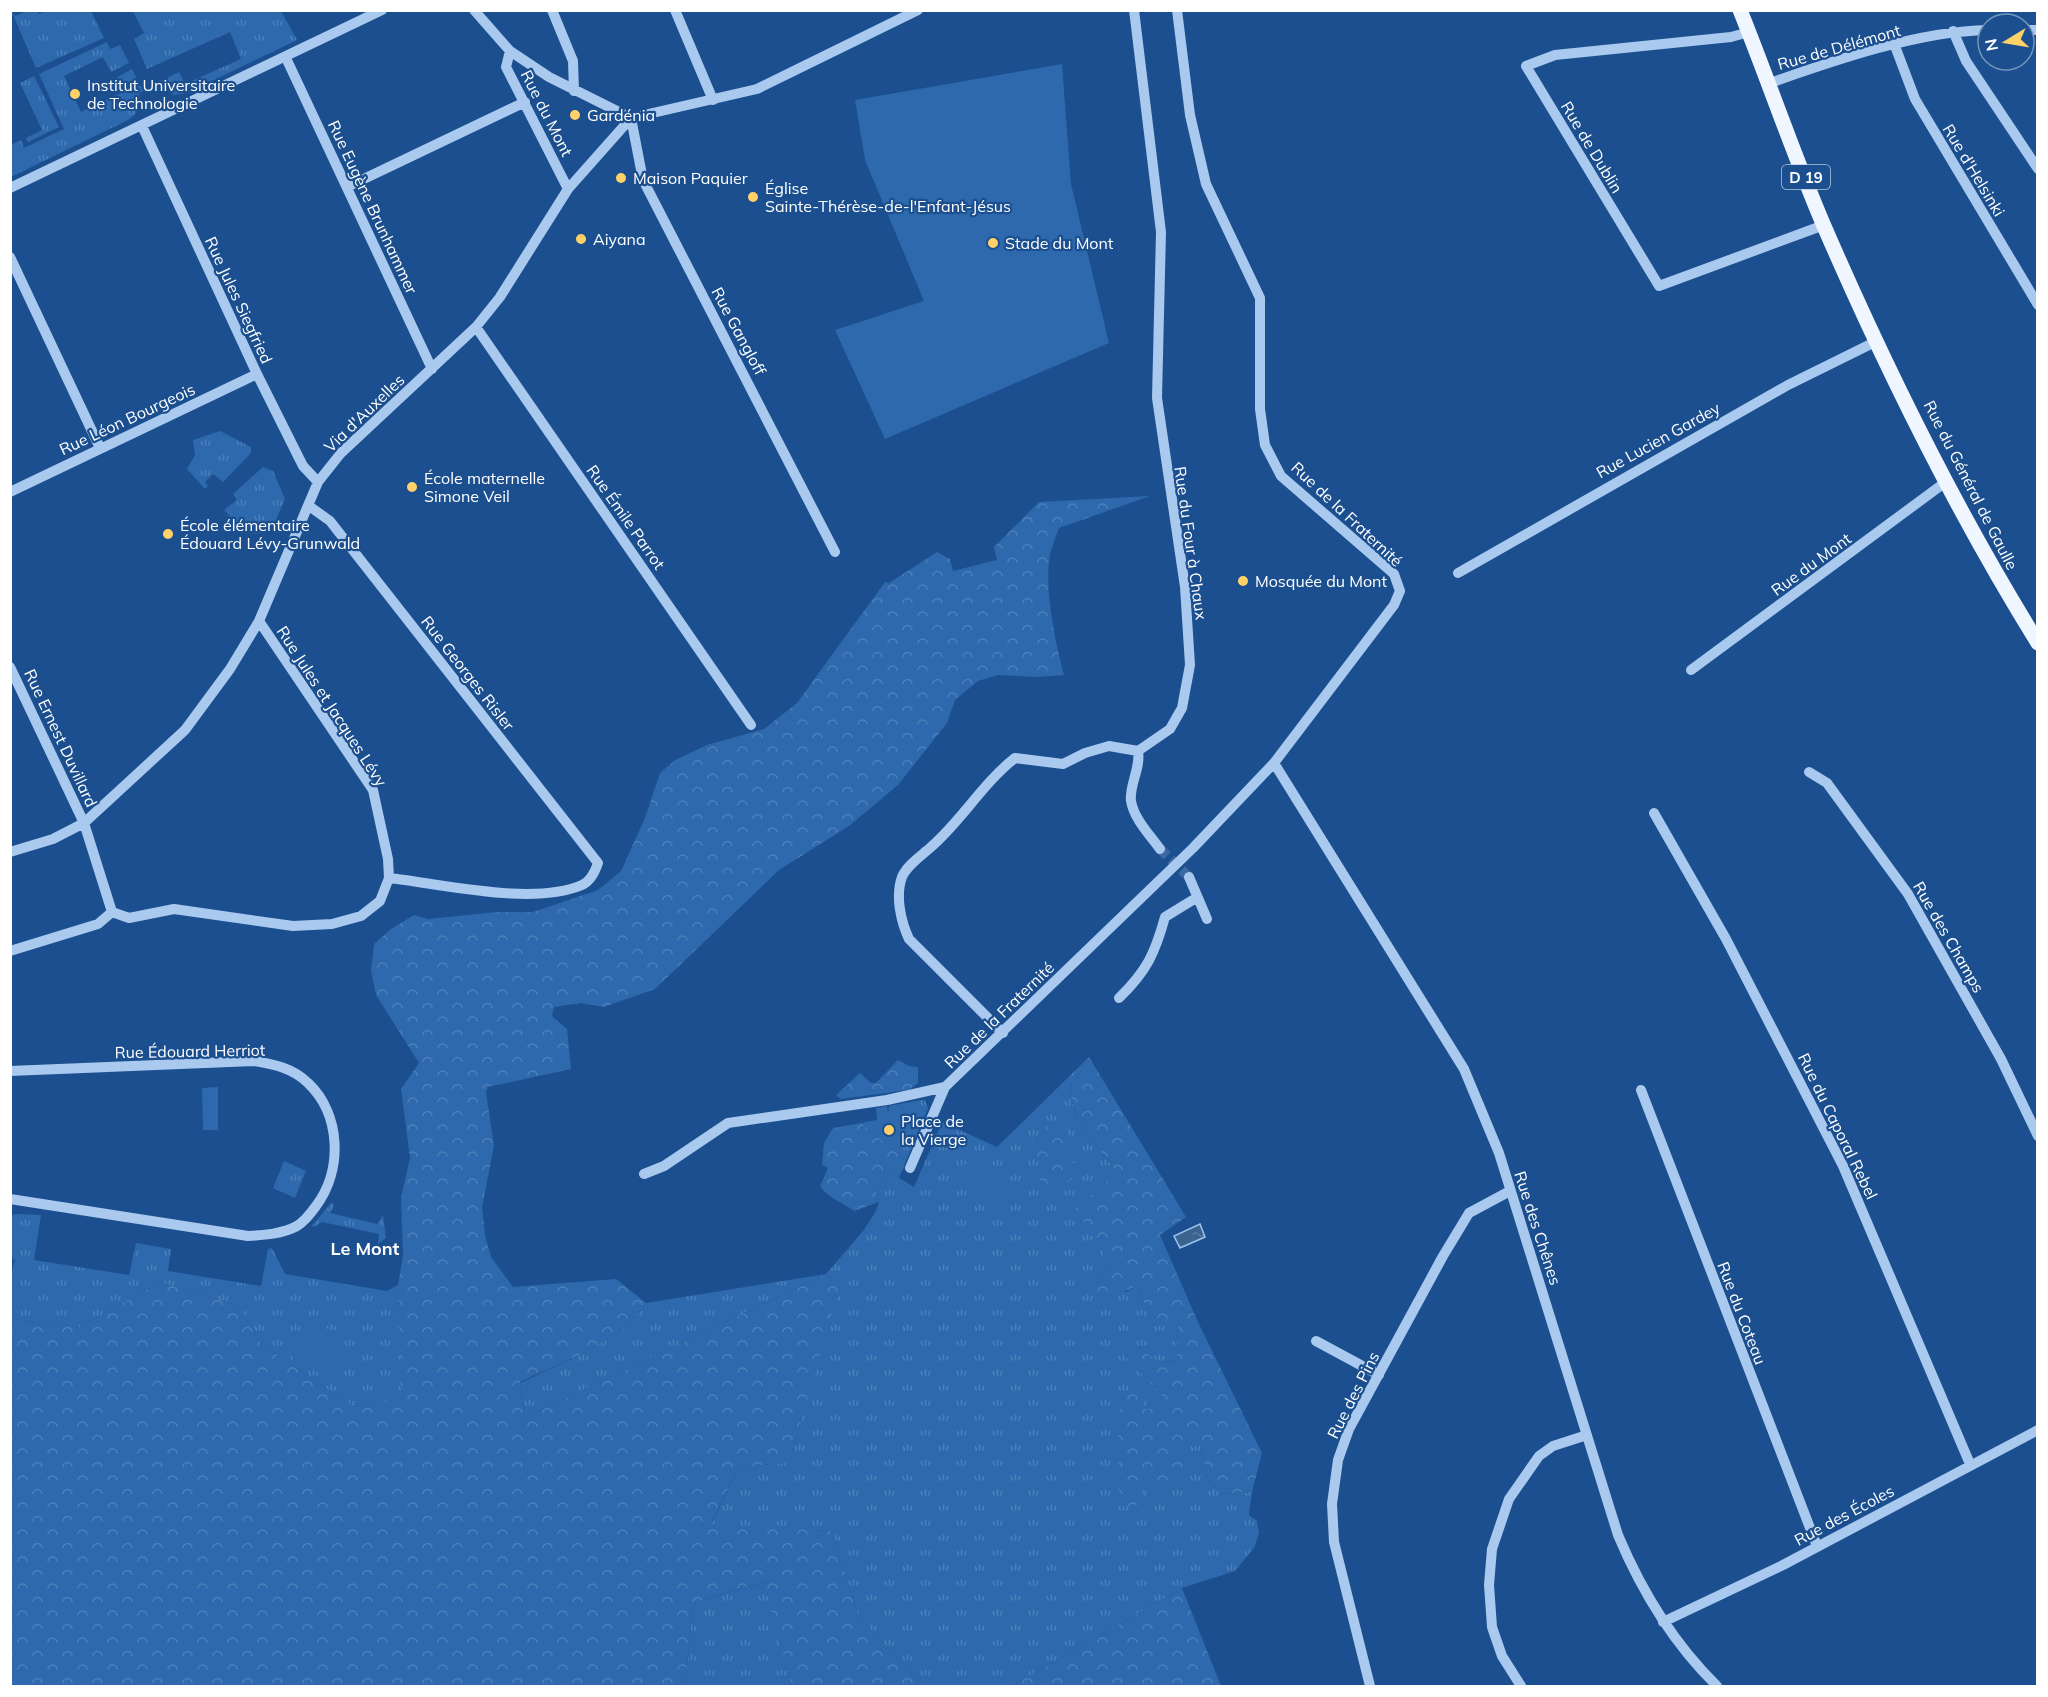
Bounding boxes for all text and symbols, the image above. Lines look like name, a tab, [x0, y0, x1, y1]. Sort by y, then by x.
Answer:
north arrow	[1976, 12, 2036, 72]
street label: Rue de Délémont	[1775, 20, 1903, 74]
text: N	[1980, 37, 2002, 53]
street label: Rue du Mont	[517, 67, 577, 160]
place label: Institut Universitaire de Technologie	[87, 75, 235, 113]
marker: Institut Universitaire de Technologie	[68, 87, 82, 101]
street label: Rue de Dublin	[1557, 98, 1627, 196]
place label: Gardénia	[587, 105, 655, 125]
marker: Gardénia	[568, 108, 582, 122]
street label: Rue Eugène Brunhammer	[324, 117, 422, 297]
street label: Rue d'Helsinki	[1939, 120, 2009, 220]
road number: D 19	[1782, 165, 1830, 189]
place label: Maison Paquier	[633, 168, 748, 188]
marker: Maison Paquier	[614, 171, 628, 185]
place label: Église Sainte-Thérèse-de-l'Enfant-Jésus	[765, 178, 1011, 216]
marker: Église Sainte-Thérèse-de-l'Enfant-Jésus	[746, 190, 760, 204]
place label: Aiyana	[593, 229, 645, 249]
marker: Aiyana	[574, 232, 588, 246]
street label: Rue Jules Siegfried	[201, 233, 277, 367]
place label: Stade du Mont	[1005, 233, 1114, 253]
marker: Stade du Mont	[986, 236, 1000, 250]
street label: Rue Gangloff	[707, 284, 771, 379]
street label: Via d'Auxelles	[320, 370, 408, 456]
street label: Rue Léon Bourgeois	[56, 379, 198, 459]
street label: Rue Lucien Gardey	[1593, 397, 1724, 482]
street label: Rue du Général de Gaulle	[1920, 397, 2022, 573]
street label: Rue de la Fraternité	[1287, 457, 1407, 571]
street label: Rue Émile Parrot	[583, 461, 670, 573]
street label: Rue du Four à Chaux	[1170, 465, 1212, 621]
place label: École maternelle Simone Veil	[424, 468, 545, 506]
marker: École maternelle Simone Veil	[405, 480, 419, 494]
place label: École élémentaire Édouard Lévy-Grunwald	[180, 515, 360, 553]
marker: École élémentaire Édouard Lévy-Grunwald	[161, 527, 175, 541]
street label: Rue du Mont	[1767, 528, 1855, 600]
place label: Mosquée du Mont	[1255, 571, 1387, 591]
marker: Mosquée du Mont	[1236, 574, 1250, 588]
street label: Rue Georges Risler	[417, 612, 519, 734]
street label: Rue Jules et Jacques Lévy	[273, 622, 392, 790]
street label: Rue Ernest Duvillard	[20, 666, 102, 810]
street label: Rue des Champs	[1909, 878, 1989, 996]
street label: Rue de la Fraternité	[940, 957, 1058, 1073]
street label: Rue Édouard Herriot	[115, 1040, 266, 1062]
street label: Rue du Caporal Rebel	[1794, 1050, 1882, 1202]
place label: Place de la Vierge	[901, 1111, 966, 1149]
marker: Place de la Vierge	[882, 1123, 896, 1137]
street label: Rue des Chênes	[1510, 1168, 1566, 1288]
district label: Le Mont	[331, 1237, 400, 1260]
street label: Rue du Coteau	[1713, 1259, 1771, 1367]
street label: Rue des Pins	[1322, 1348, 1384, 1442]
street label: Rue des Écoles	[1791, 1480, 1897, 1550]

